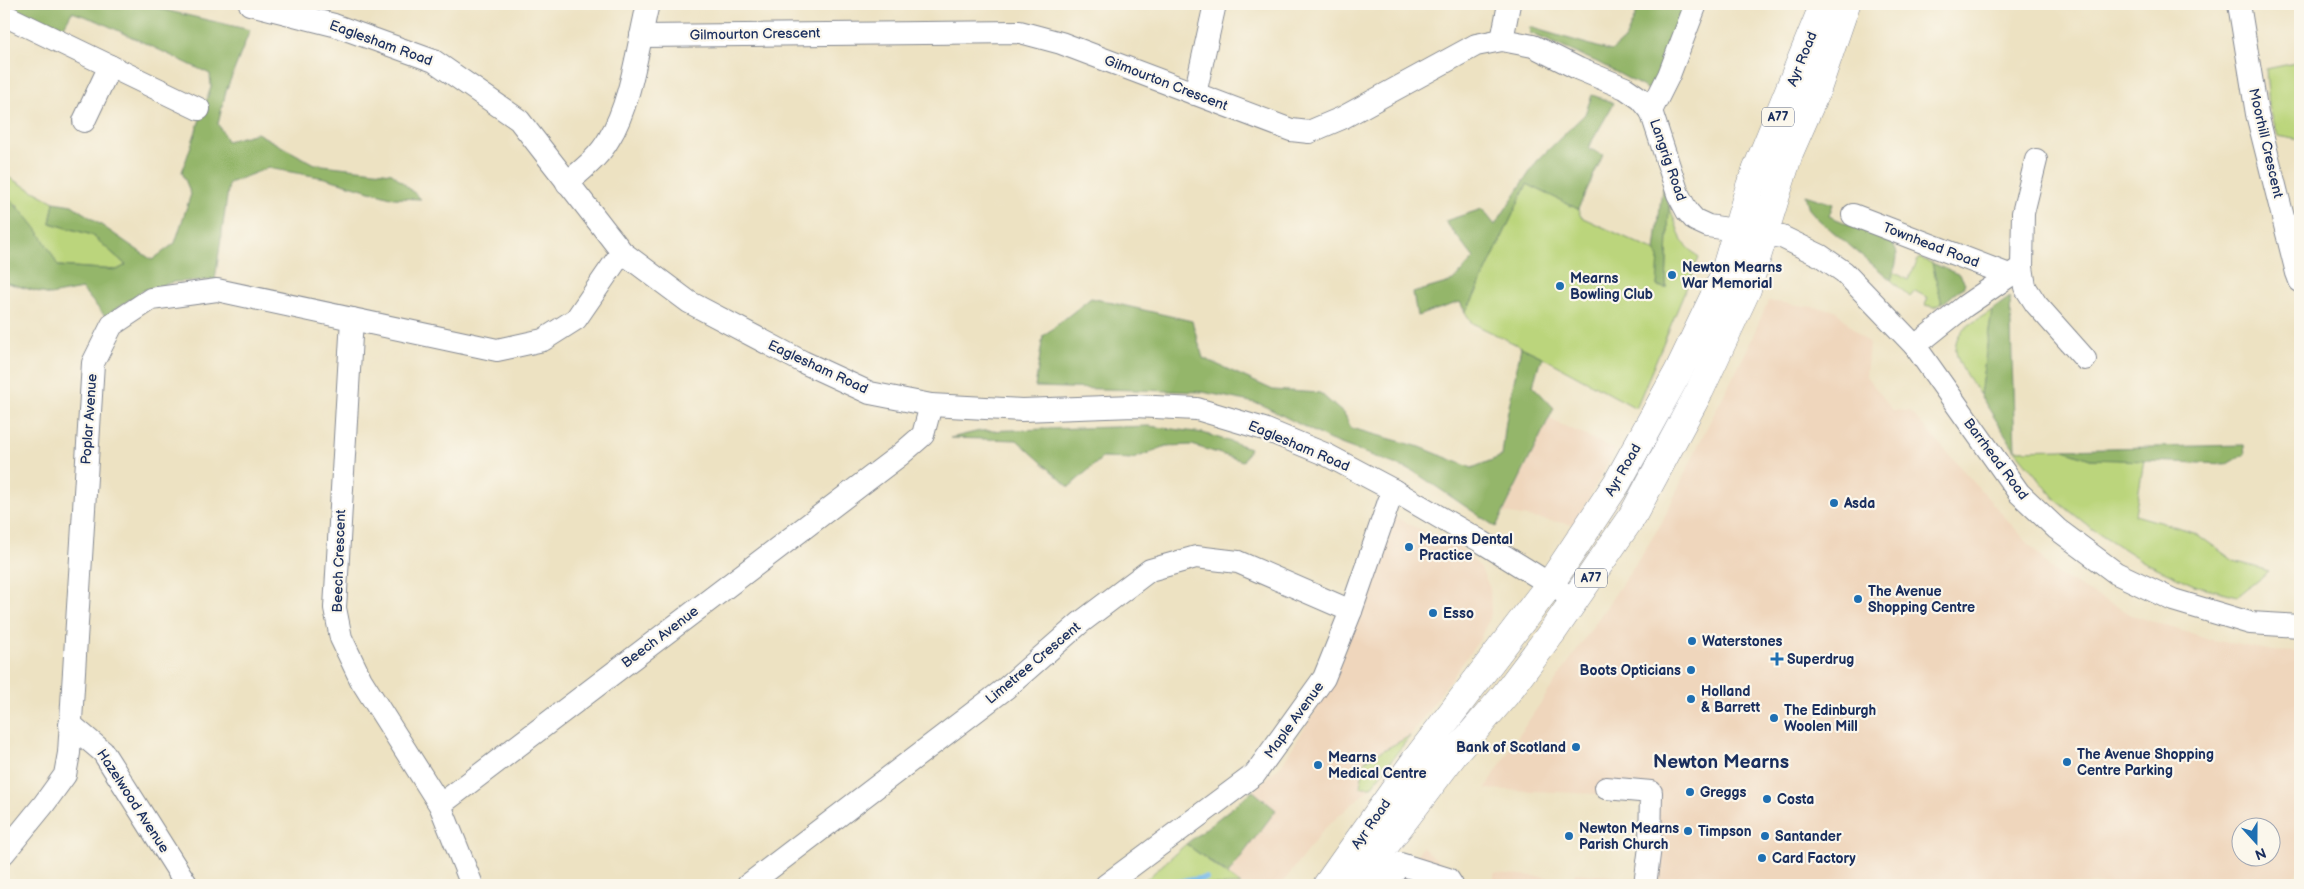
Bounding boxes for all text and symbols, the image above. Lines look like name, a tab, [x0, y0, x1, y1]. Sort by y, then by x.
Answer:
street label: Eaglesham Road	[327, 16, 435, 70]
street label: Gilmourton Crescent	[690, 24, 821, 44]
street label: Ayr Road	[1783, 29, 1821, 89]
street label: Gilmourton Crescent	[1102, 52, 1231, 115]
street label: Moorhill Crescent	[2245, 87, 2287, 200]
road number: A77	[1762, 108, 1794, 126]
street label: Langrig Road	[1646, 117, 1690, 203]
street label: Townhead Road	[1880, 219, 1982, 271]
place label: Newton Mearns War Memorial	[1682, 259, 1782, 292]
marker: Newton Mearns War Memorial	[1666, 269, 1678, 281]
place label: Mearns Bowling Club	[1570, 270, 1653, 303]
marker: Mearns Bowling Club	[1554, 280, 1566, 292]
street label: Eaglesham Road	[765, 336, 871, 398]
street label: Poplar Avenue	[77, 373, 101, 465]
street label: Barrhead Road	[1960, 415, 2032, 503]
street label: Eaglesham Road	[1246, 417, 1352, 475]
street label: Ayr Road	[1601, 441, 1645, 499]
place label: Asda	[1843, 495, 1875, 512]
marker: Asda	[1828, 497, 1840, 509]
street label: Beech Crescent	[329, 509, 349, 613]
place label: Mearns Dental Practice	[1419, 531, 1513, 564]
marker: Mearns Dental Practice	[1403, 541, 1415, 553]
road number: A77	[1575, 568, 1607, 588]
place label: The Avenue Shopping Centre	[1868, 583, 1975, 616]
marker: The Avenue Shopping Centre	[1852, 593, 1864, 605]
street label: Beech Avenue	[618, 602, 702, 672]
place label: Esso	[1443, 605, 1474, 622]
marker: Esso	[1427, 607, 1439, 619]
street label: Limetree Crescent	[982, 618, 1084, 708]
place label: Waterstones	[1702, 633, 1783, 650]
marker: Waterstones	[1686, 635, 1698, 647]
place label: Superdrug	[1787, 651, 1854, 668]
marker: Superdrug	[1771, 653, 1783, 665]
place label: Boots Opticians	[1580, 662, 1681, 679]
marker: Boots Opticians	[1685, 664, 1697, 676]
street label: Maple Avenue	[1261, 679, 1327, 761]
place label: Holland & Barrett	[1701, 683, 1761, 716]
marker: Holland & Barrett	[1685, 693, 1697, 705]
place label: The Edinburgh Woolen Mill	[1784, 702, 1876, 735]
marker: The Edinburgh Woolen Mill	[1768, 712, 1780, 724]
place label: Bank of Scotland	[1456, 739, 1566, 756]
marker: Bank of Scotland	[1570, 741, 1582, 753]
street label: Hazelwood Avenue	[93, 746, 173, 856]
place label: The Avenue Shopping Centre Parking	[2077, 746, 2214, 779]
place label: Mearns Medical Centre	[1328, 749, 1427, 782]
district label: Newton Mearns	[1653, 751, 1789, 774]
marker: The Avenue Shopping Centre Parking	[2061, 756, 2073, 768]
marker: Mearns Medical Centre	[1312, 759, 1324, 771]
place label: Greggs	[1700, 784, 1746, 801]
marker: Greggs	[1684, 786, 1696, 798]
place label: Costa	[1777, 791, 1814, 808]
marker: Costa	[1761, 793, 1773, 805]
street label: Ayr Road	[1348, 796, 1394, 852]
north arrow	[2232, 816, 2282, 866]
place label: Newton Mearns Parish Church	[1579, 820, 1679, 853]
place label: Timpson	[1698, 823, 1752, 840]
marker: Timpson	[1682, 825, 1694, 837]
place label: Santander	[1775, 828, 1842, 845]
marker: Newton Mearns Parish Church	[1563, 830, 1575, 842]
marker: Santander	[1759, 830, 1771, 842]
text: N	[2253, 844, 2268, 863]
place label: Card Factory	[1772, 850, 1856, 867]
marker: Card Factory	[1756, 852, 1768, 864]

